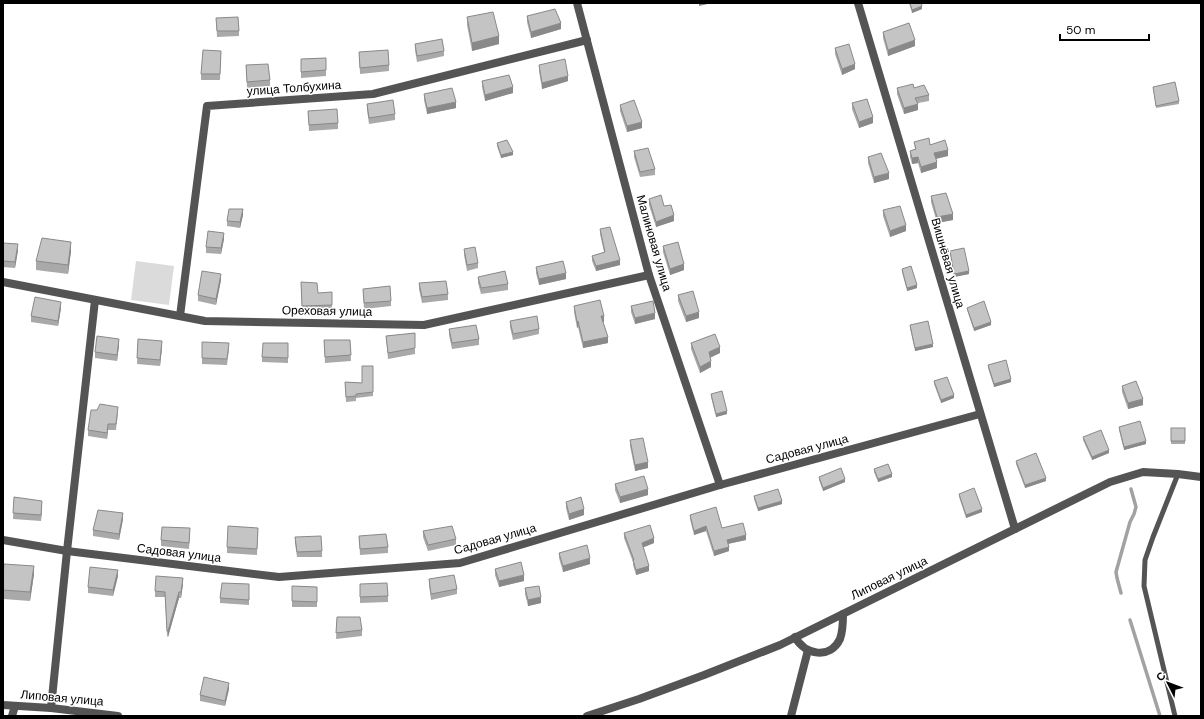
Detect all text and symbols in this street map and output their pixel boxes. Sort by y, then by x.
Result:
scale bar [1060,16,1149,42]
text: 50 m [1066,22,1095,38]
street label: улица Толбухина [246,77,342,99]
street label: Малиновая улица [633,193,675,293]
street label: Вишнёвая улица [927,216,969,310]
street label: Ореховая улица [282,302,373,320]
street label: Садовая улица [764,430,850,468]
street label: Садовая улица [452,520,538,558]
street label: Садовая улица [136,540,222,566]
street label: Липовая улица [848,552,930,603]
north arrow [1148,663,1188,703]
text: С [1153,669,1168,684]
street label: Липовая улица [20,686,105,710]

